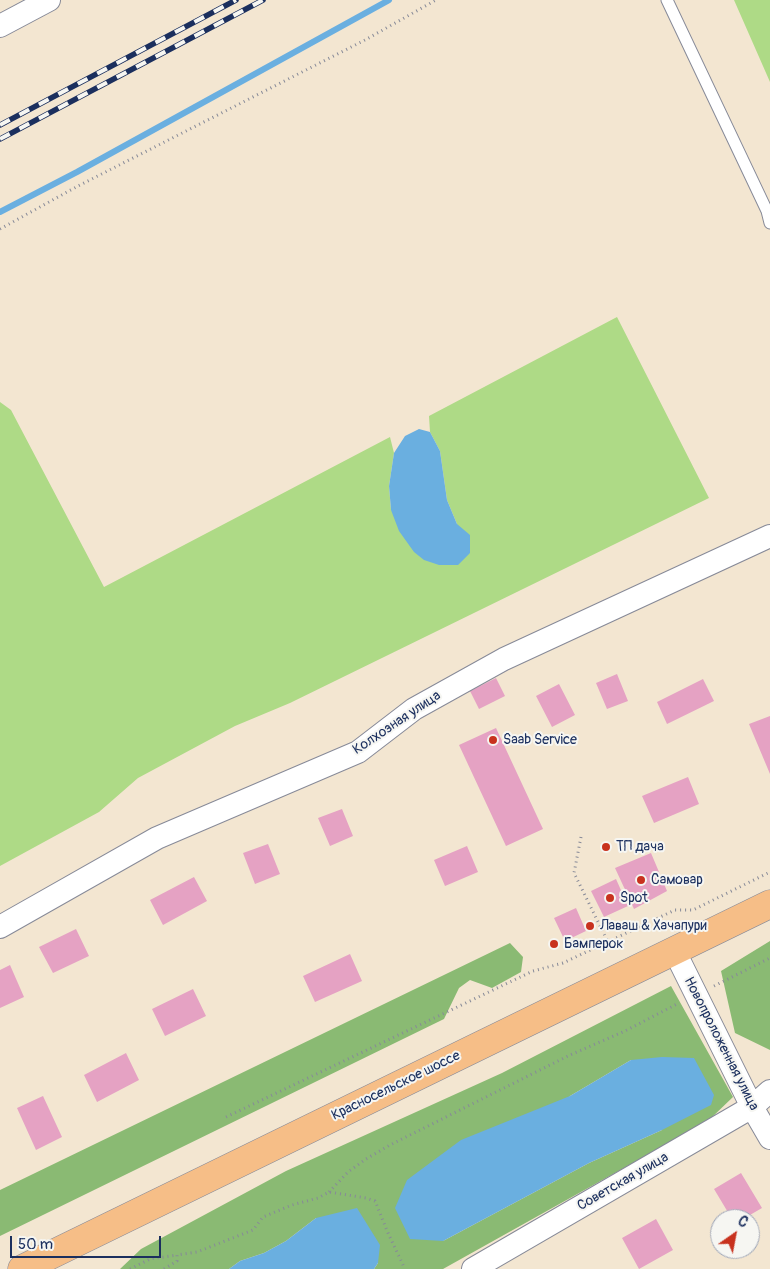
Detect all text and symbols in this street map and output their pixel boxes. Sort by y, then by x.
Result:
street label: Колхозная улица [350,687,444,759]
place label: Saab Service [503,732,577,748]
marker: Saab Service [487,734,499,746]
place label: ТП дача [616,839,664,855]
marker: ТП дача [600,841,612,853]
place label: Самовар [651,872,703,888]
marker: Самовар [635,874,647,886]
place label: Spot [620,890,648,906]
marker: Spot [604,892,616,904]
place label: Лаваш & Хачапури [600,918,707,934]
marker: Лаваш & Хачапури [584,920,596,932]
place label: Бамперок [564,936,624,952]
marker: Бамперок [548,938,560,950]
street label: Новопроложенная улица [680,974,762,1114]
street label: Красносельское шоссе [329,1048,463,1124]
street label: Советская улица [575,1149,671,1215]
north arrow [710,1209,760,1259]
text: С [735,1212,751,1231]
scale bar [12,1226,164,1258]
text: 50 m [18,1235,53,1254]

